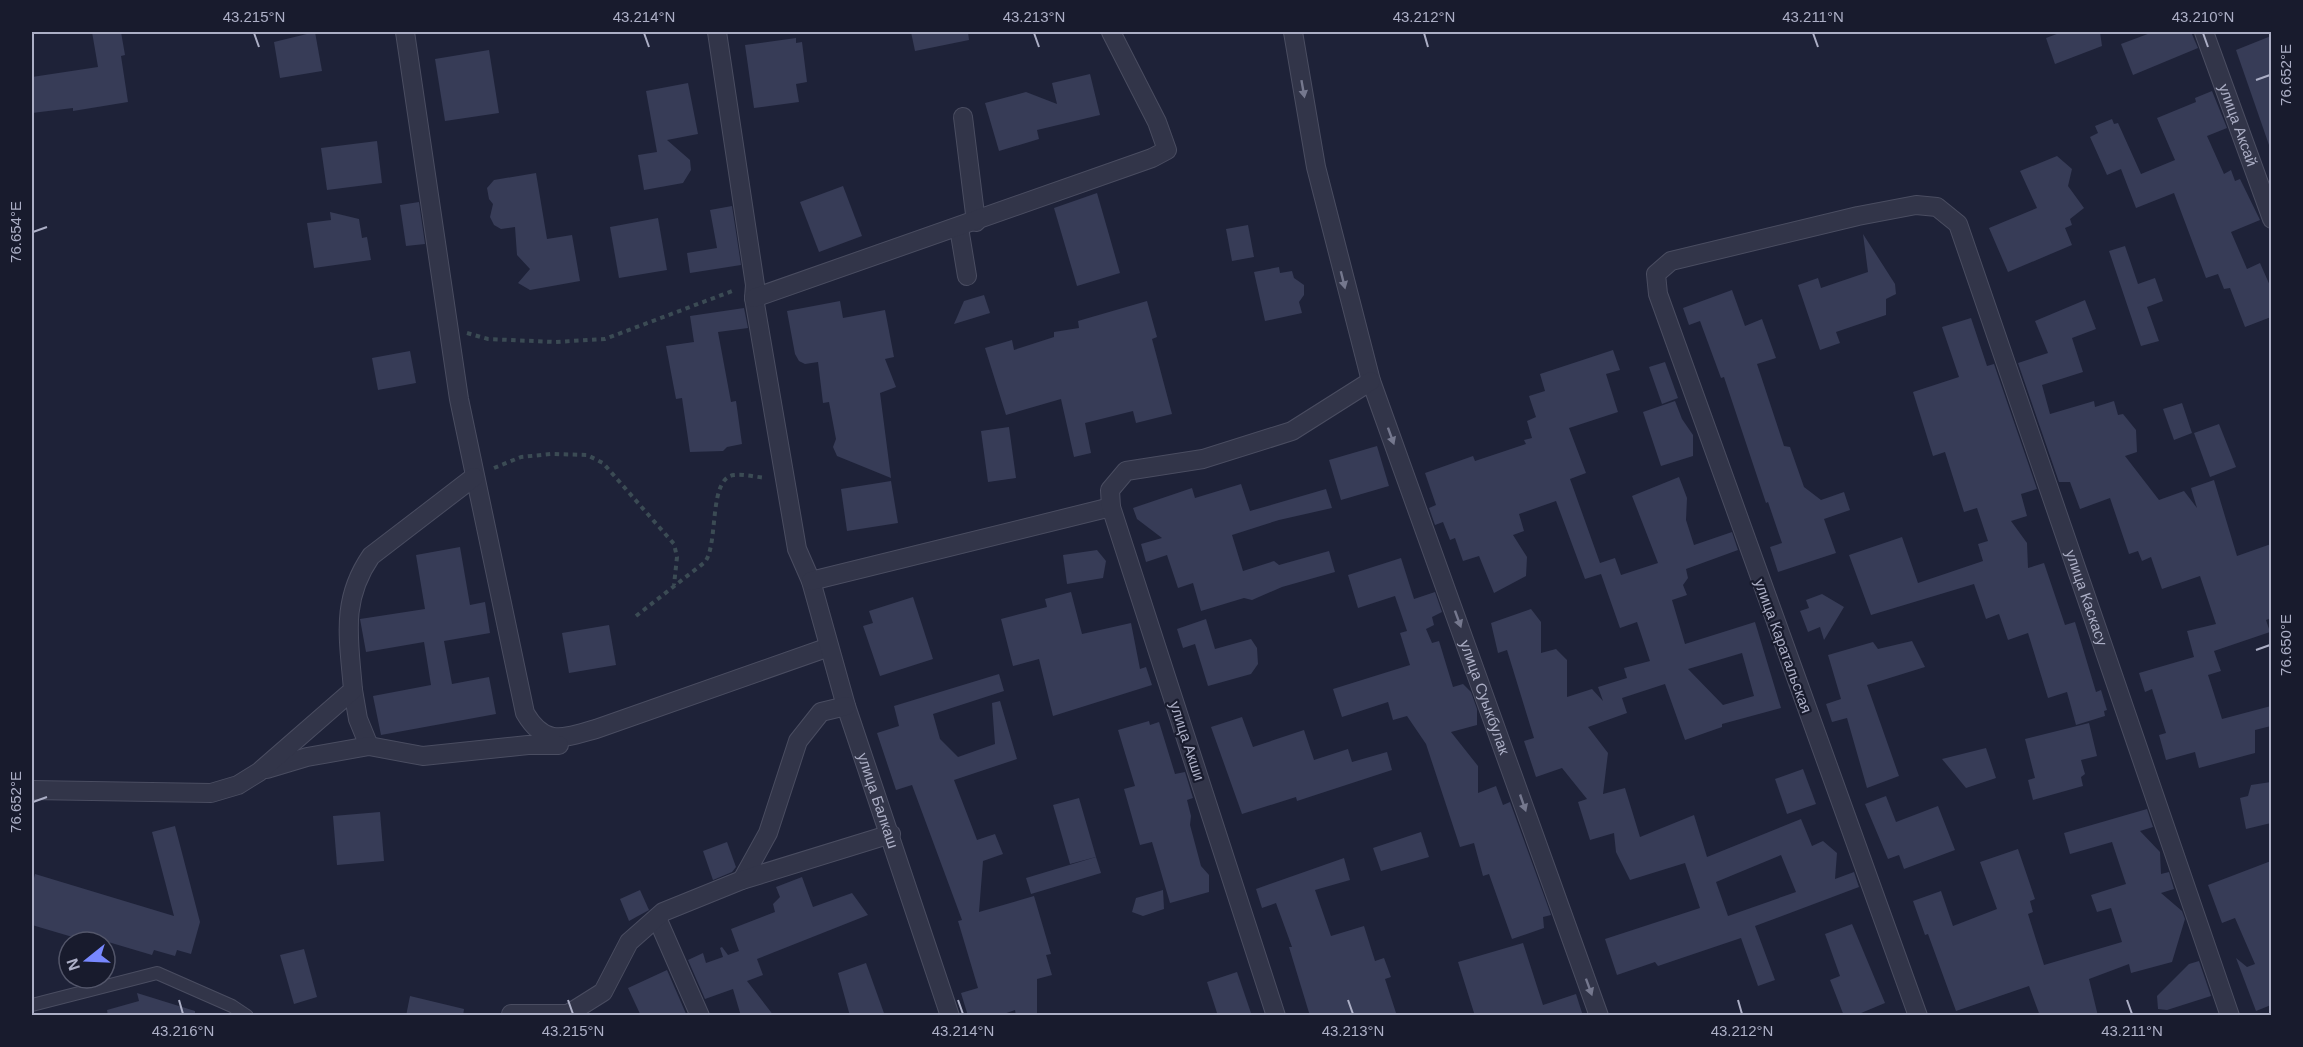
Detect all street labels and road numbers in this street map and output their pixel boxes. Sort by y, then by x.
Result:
street label: улица Аксай [2216,81,2261,168]
street label: улица Каскасу [2063,547,2111,648]
street label: улица Каратальская [1751,577,1816,715]
street label: улица Суыкбулак [1457,638,1514,757]
street label: улица Акши [1167,699,1208,783]
street label: улица Балкаш [854,750,902,850]

